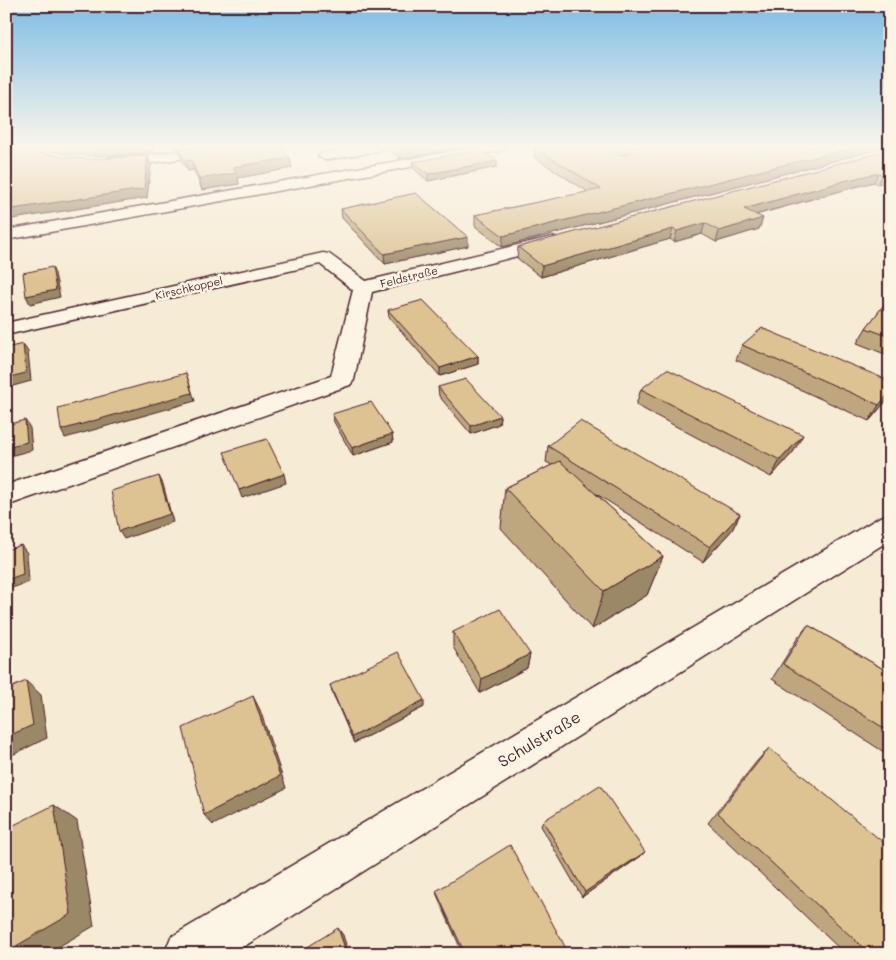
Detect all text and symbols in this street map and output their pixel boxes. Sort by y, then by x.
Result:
street label: Feldstraße [378,262,440,291]
street label: Kirschkoppel [154,272,224,303]
street label: Schulstraße [493,706,584,772]

